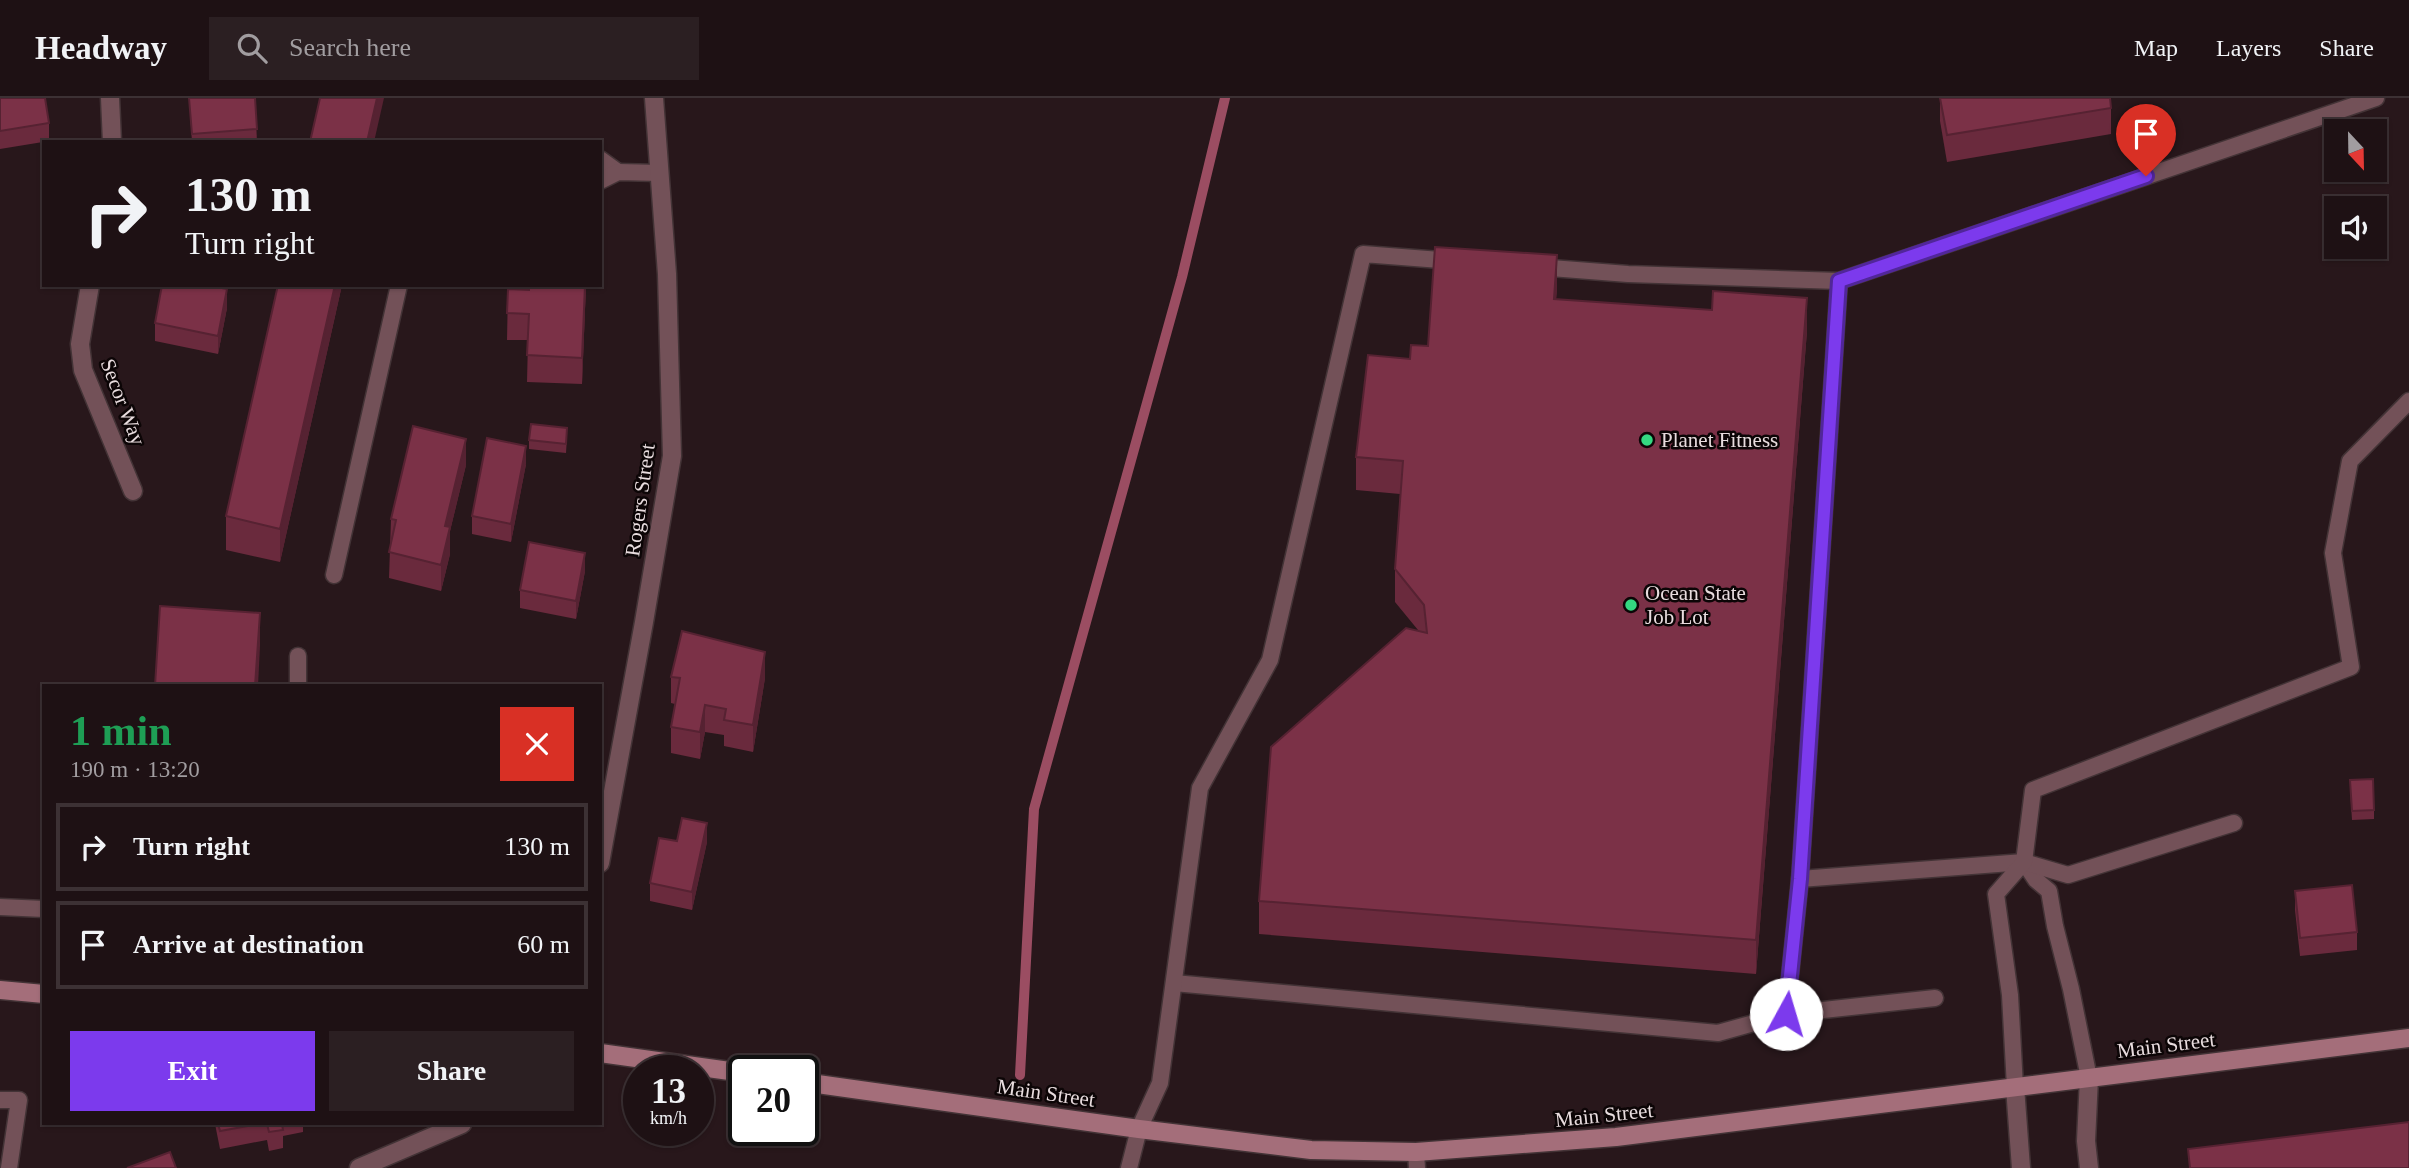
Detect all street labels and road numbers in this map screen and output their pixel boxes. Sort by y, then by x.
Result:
street label: Secor Way [96,355,151,449]
street label: Rogers Street [620,442,660,558]
street label: Main Street [2116,1027,2217,1063]
street label: Main Street [996,1074,1097,1112]
street label: Main Street [1554,1098,1654,1132]

